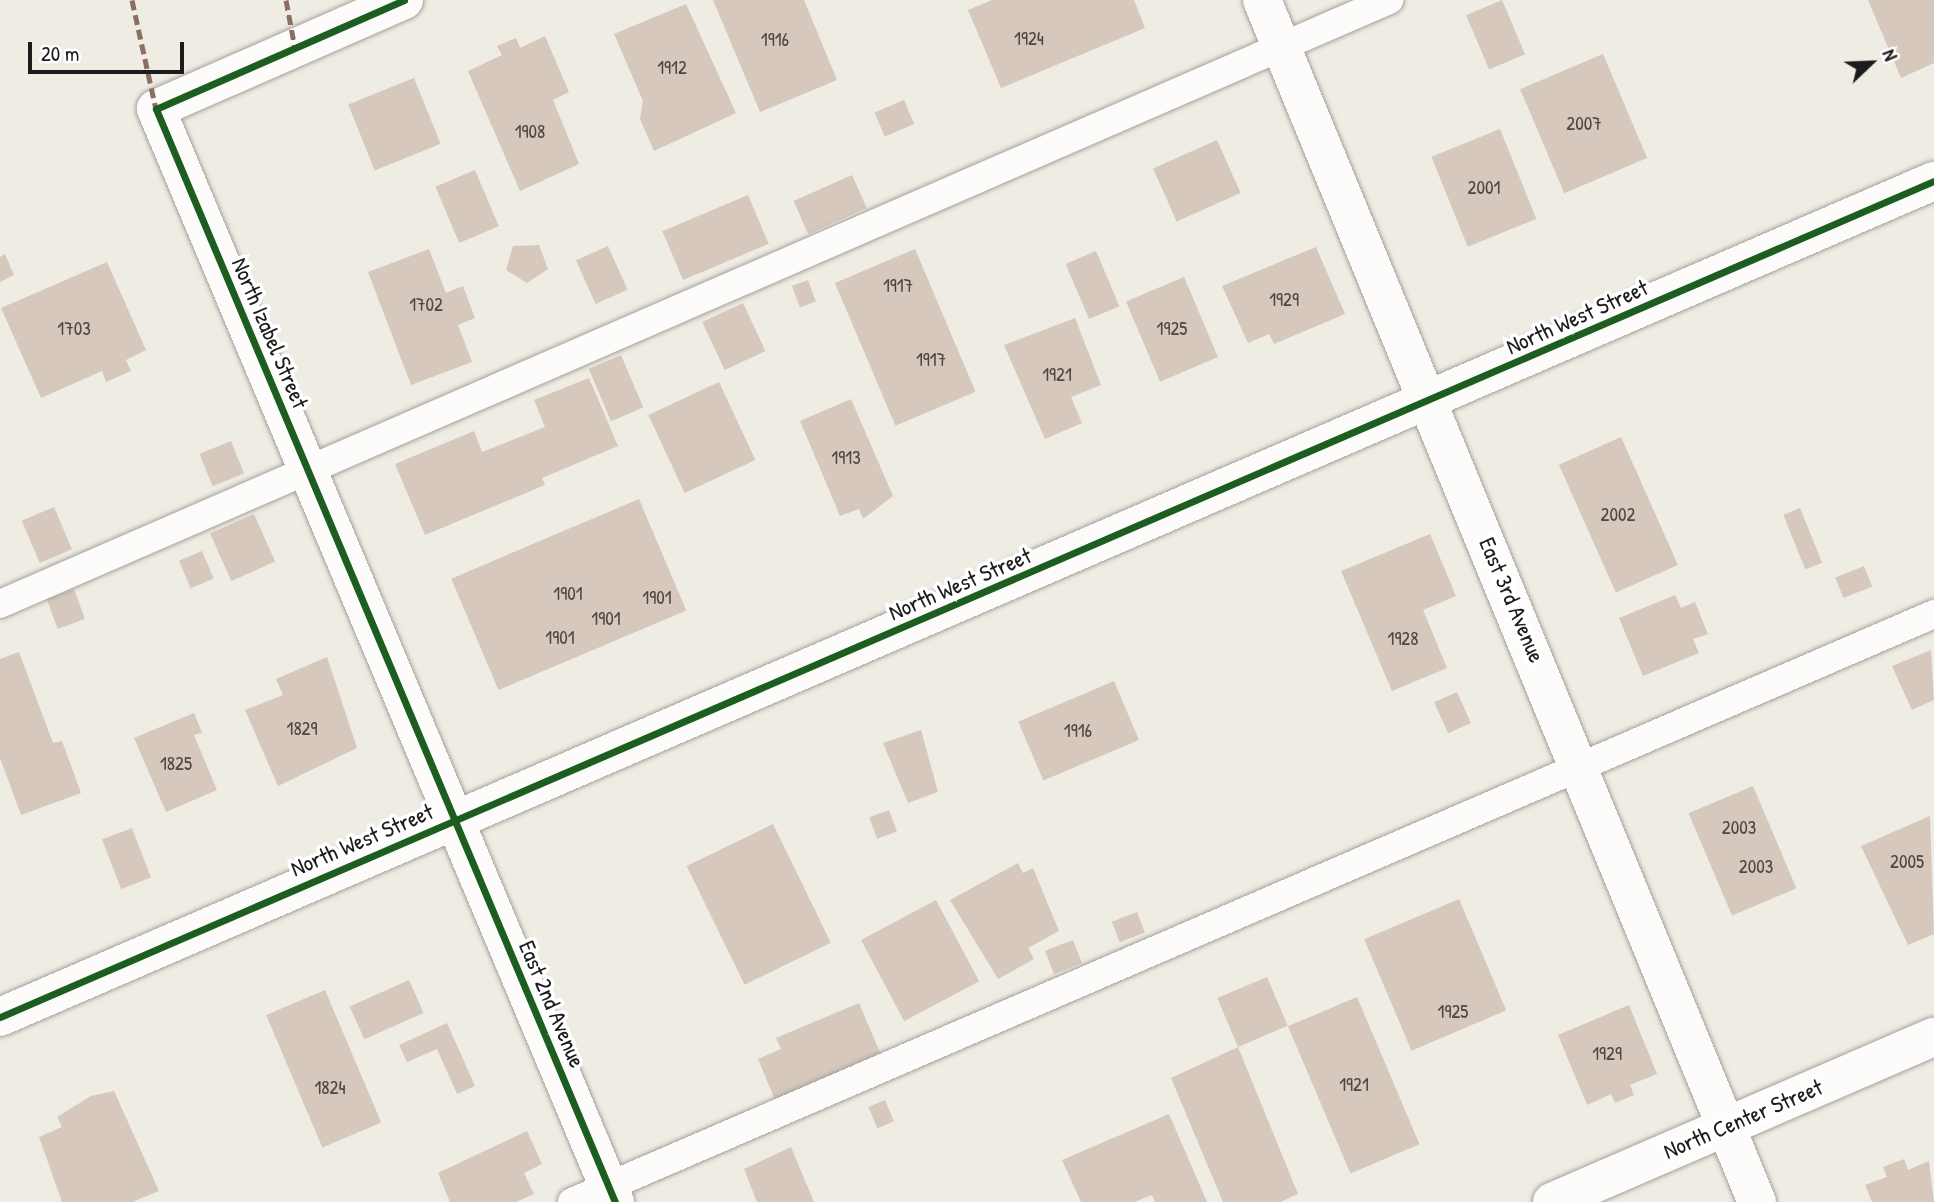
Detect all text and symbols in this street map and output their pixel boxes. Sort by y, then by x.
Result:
scale bar [32,28,187,72]
house number: 1924 [1014,28,1044,50]
north arrow [1836,28,1906,98]
house number: 1916 [761,29,789,51]
text: 20 m [41,39,79,68]
text: N [1876,45,1904,65]
house number: 1912 [657,57,687,79]
house number: 2007 [1566,113,1602,135]
house number: 1908 [515,121,545,143]
house number: 2001 [1468,177,1500,199]
street label: North Izabel Street [226,253,314,413]
street label: North West Street [1502,273,1652,361]
house number: 1917 [883,275,913,297]
house number: 1929 [1269,289,1299,311]
house number: 1702 [409,294,443,316]
house number: 1703 [57,318,91,340]
house number: 1925 [1157,318,1187,340]
house number: 1917 [916,349,946,371]
house number: 1921 [1042,364,1072,386]
house number: 1913 [831,447,861,469]
house number: 2002 [1601,504,1635,526]
street label: East 3rd Avenue [1473,533,1551,667]
street label: North West Street [885,542,1035,626]
house number: 1901 [553,583,583,605]
house number: 1901 [642,587,672,609]
house number: 1901 [591,608,621,630]
house number: 1901 [545,627,575,649]
house number: 1928 [1388,628,1418,650]
house number: 1829 [287,718,317,740]
house number: 1916 [1064,720,1092,742]
house number: 1825 [160,753,192,775]
street label: North West Street [287,798,437,882]
house number: 2003 [1722,817,1756,839]
house number: 2005 [1890,851,1924,873]
house number: 2003 [1739,856,1773,878]
street label: East 2nd Avenue [513,936,591,1072]
house number: 1925 [1438,1001,1468,1023]
house number: 1929 [1592,1043,1622,1065]
street label: North Center Street [1659,1073,1827,1165]
house number: 1921 [1339,1074,1369,1096]
house number: 1824 [314,1077,346,1099]

